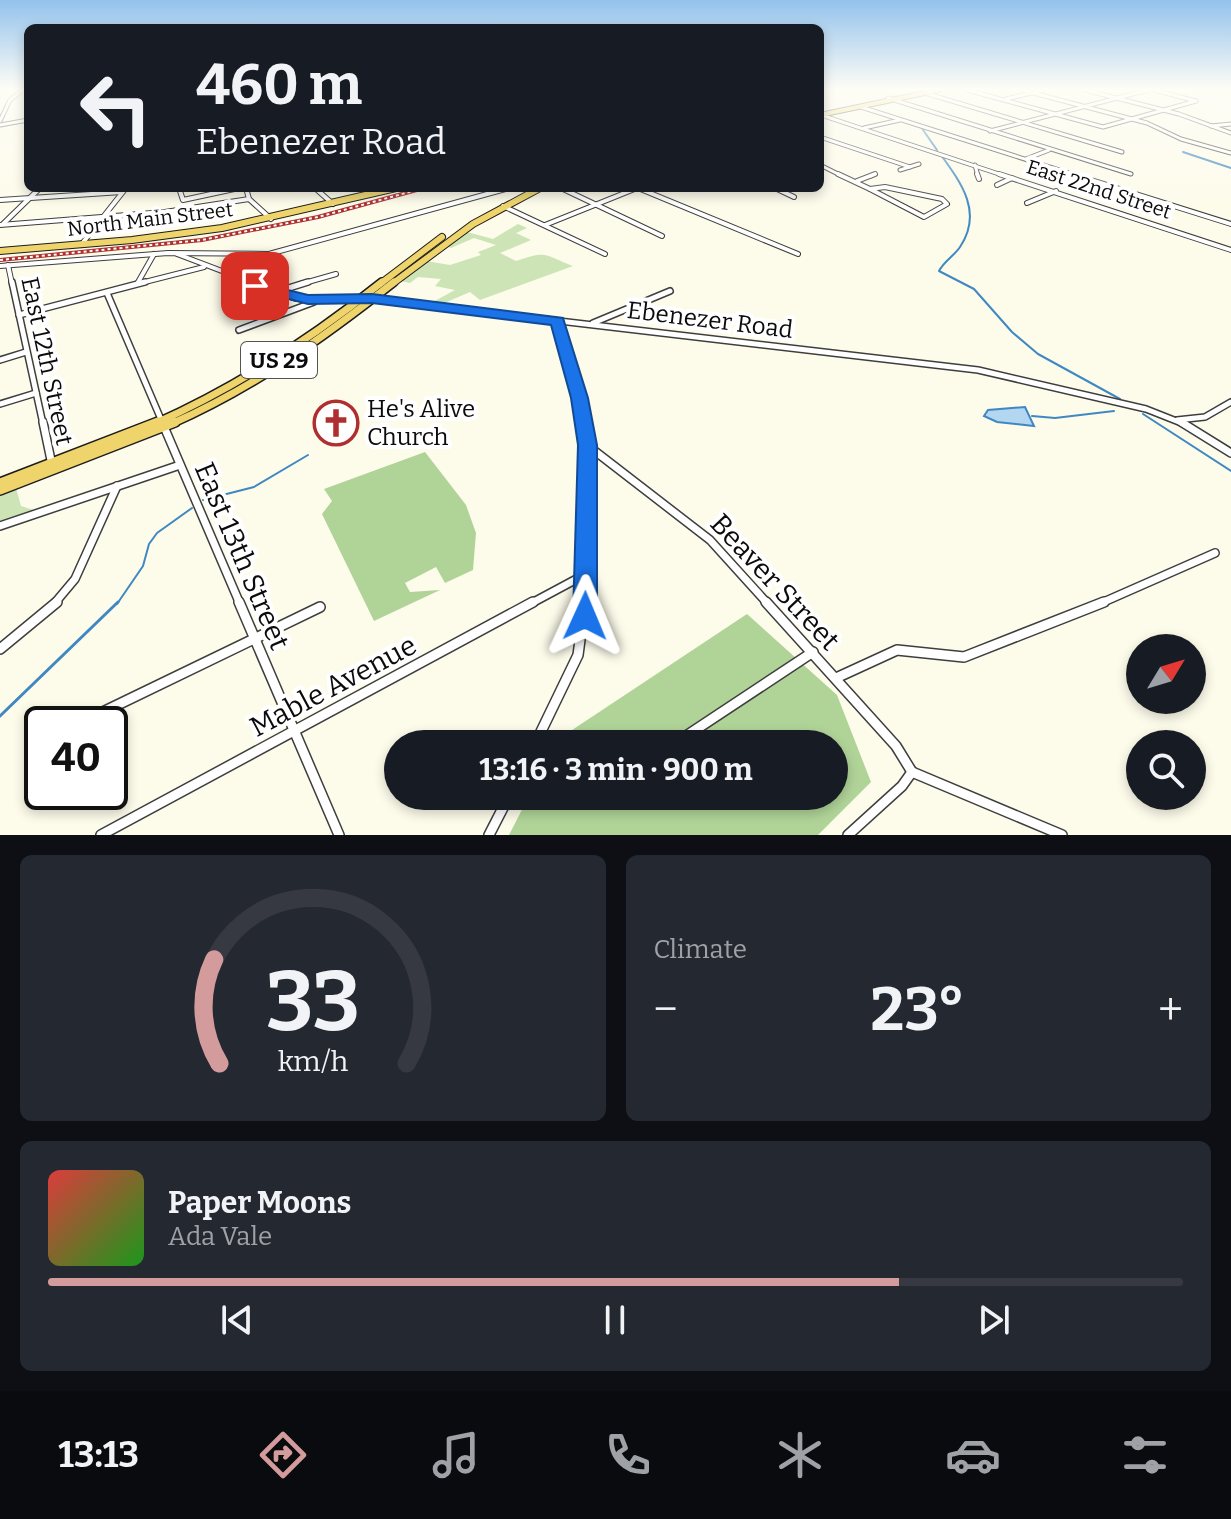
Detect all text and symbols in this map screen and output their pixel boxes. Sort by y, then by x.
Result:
text: 460 m [196,52,362,119]
icon: left [64,56,168,160]
text: Ebenezer Road [196,120,446,164]
street label: East 22nd Street [1024,154,1174,224]
street label: North Main Street [66,197,234,241]
pin [221,252,289,320]
icon: arrive [233,264,277,308]
street label: East 12th Street [15,274,79,448]
street label: Ebenezer Road [626,296,794,344]
road number: US 29 [241,342,317,378]
place label: He's Alive Church [367,395,475,451]
church icon: He's Alive Church [312,399,360,447]
street label: East 13th Street [188,457,296,655]
street label: Beaver Street [704,507,846,657]
position arrow [543,574,627,658]
street label: Mable Avenue [244,628,422,744]
north arrow [1126,634,1206,714]
map controls [1126,634,1206,810]
speed limit sign: 40 [24,706,128,810]
button: search [1126,730,1206,810]
text: 13:16 · 3 min · 900 m [479,752,753,788]
text: Climate [654,934,747,965]
text: 33 [266,952,360,1052]
text: 23° [870,974,965,1046]
text: − [654,983,678,1036]
text: + [1158,983,1183,1036]
text: km/h [277,1044,348,1079]
text: Paper Moons [168,1185,351,1221]
text: Ada Vale [168,1221,272,1252]
icon: previous [215,1298,259,1342]
icon: pause [593,1298,637,1342]
icon: next [972,1298,1016,1342]
icon: directions [255,1427,311,1483]
icon: music [428,1427,484,1483]
icon: phone [600,1427,656,1483]
icon: climate [772,1427,828,1483]
icon: car [945,1427,1001,1483]
icon: filters [1117,1427,1173,1483]
text: 13:13 [58,1433,139,1477]

